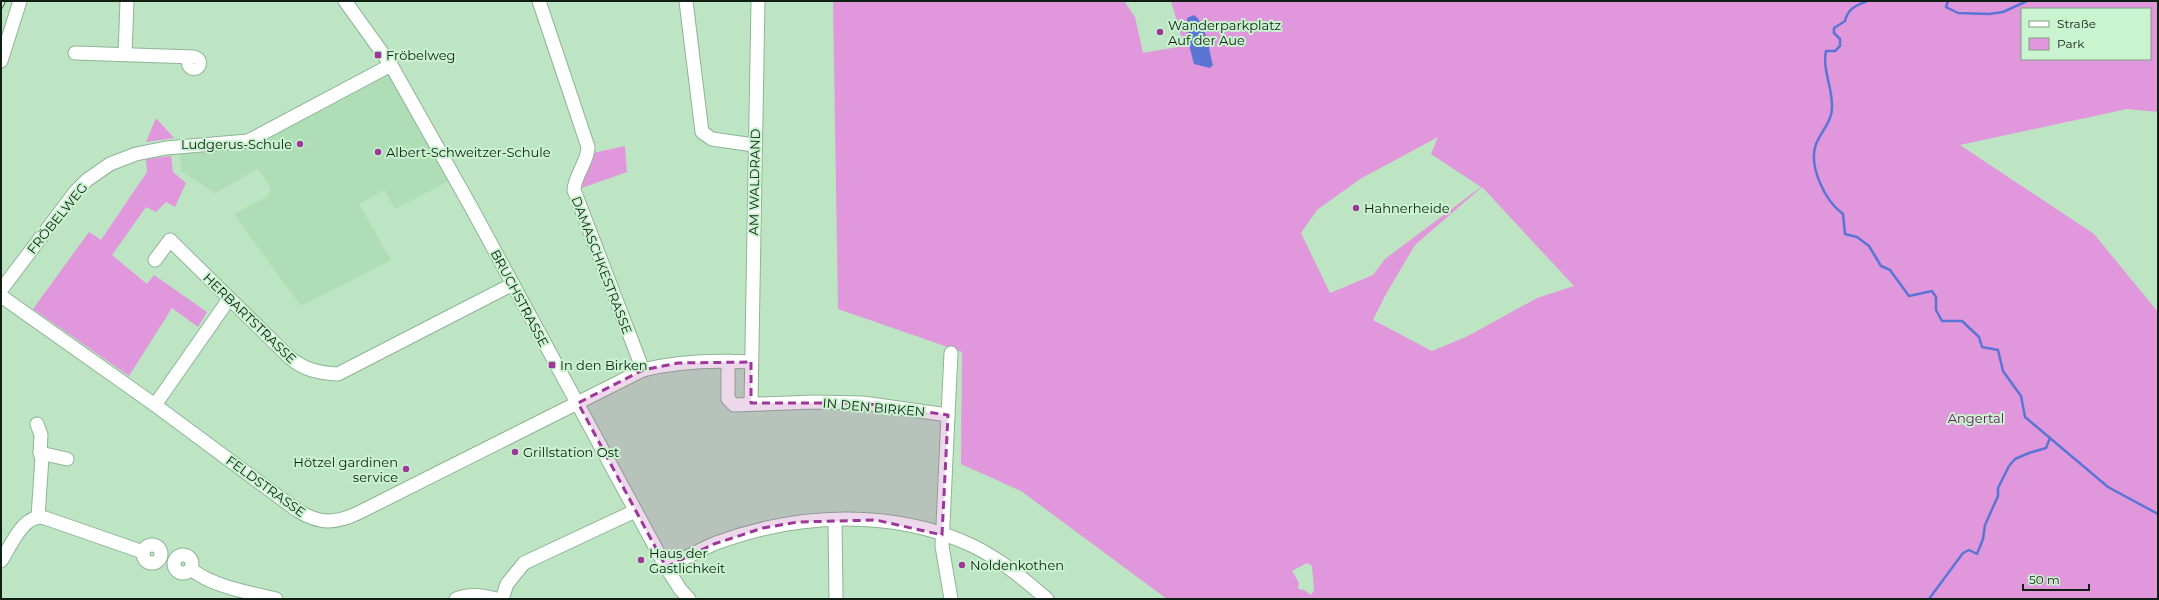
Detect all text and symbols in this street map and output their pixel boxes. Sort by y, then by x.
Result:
legend [2021,8,2151,60]
text: Straße [2057,16,2096,31]
place label: Wanderparkplatz Auf der Aue [1168,17,1281,48]
marker: Wanderparkplatz Auf der Aue [1155,27,1165,37]
text: Park [2057,36,2085,51]
place label: Fröbelweg [386,47,455,63]
marker: Fröbelweg [373,50,383,60]
street label: AM WALDRAND [745,128,763,236]
place label: Ludgerus-Schule [181,136,292,152]
marker: Ludgerus-Schule [295,139,305,149]
place label: Albert-Schweitzer-Schule [386,144,551,160]
marker: Albert-Schweitzer-Schule [373,147,383,157]
street label: FRÖBELWEG [23,179,91,257]
street label: DAMASCHKESTRASSE [568,194,636,336]
place label: Hahnerheide [1364,200,1450,216]
marker: Hahnerheide [1351,203,1361,213]
street label: BRUCHSTRASSE [488,247,552,349]
street label: HERBARTSTRASSE [200,270,300,366]
place label: In den Birken [560,357,648,373]
marker: In den Birken [547,360,557,370]
street label: IN DEN BIRKEN [822,395,926,419]
park label: Angertal [1948,410,2004,426]
place label: Grillstation Ost [523,444,619,460]
marker: Grillstation Ost [510,447,520,457]
street label: FELDSTRASSE [223,452,309,520]
place label: Hötzel gardinen service [293,454,398,485]
marker: Hötzel gardinen service [401,464,411,474]
place label: Haus der Gastlichkeit [649,545,725,576]
marker: Haus der Gastlichkeit [636,555,646,565]
place label: Noldenkothen [970,557,1064,573]
marker: Noldenkothen [957,560,967,570]
scale bar [2023,566,2089,592]
text: 50 m [2029,572,2060,587]

